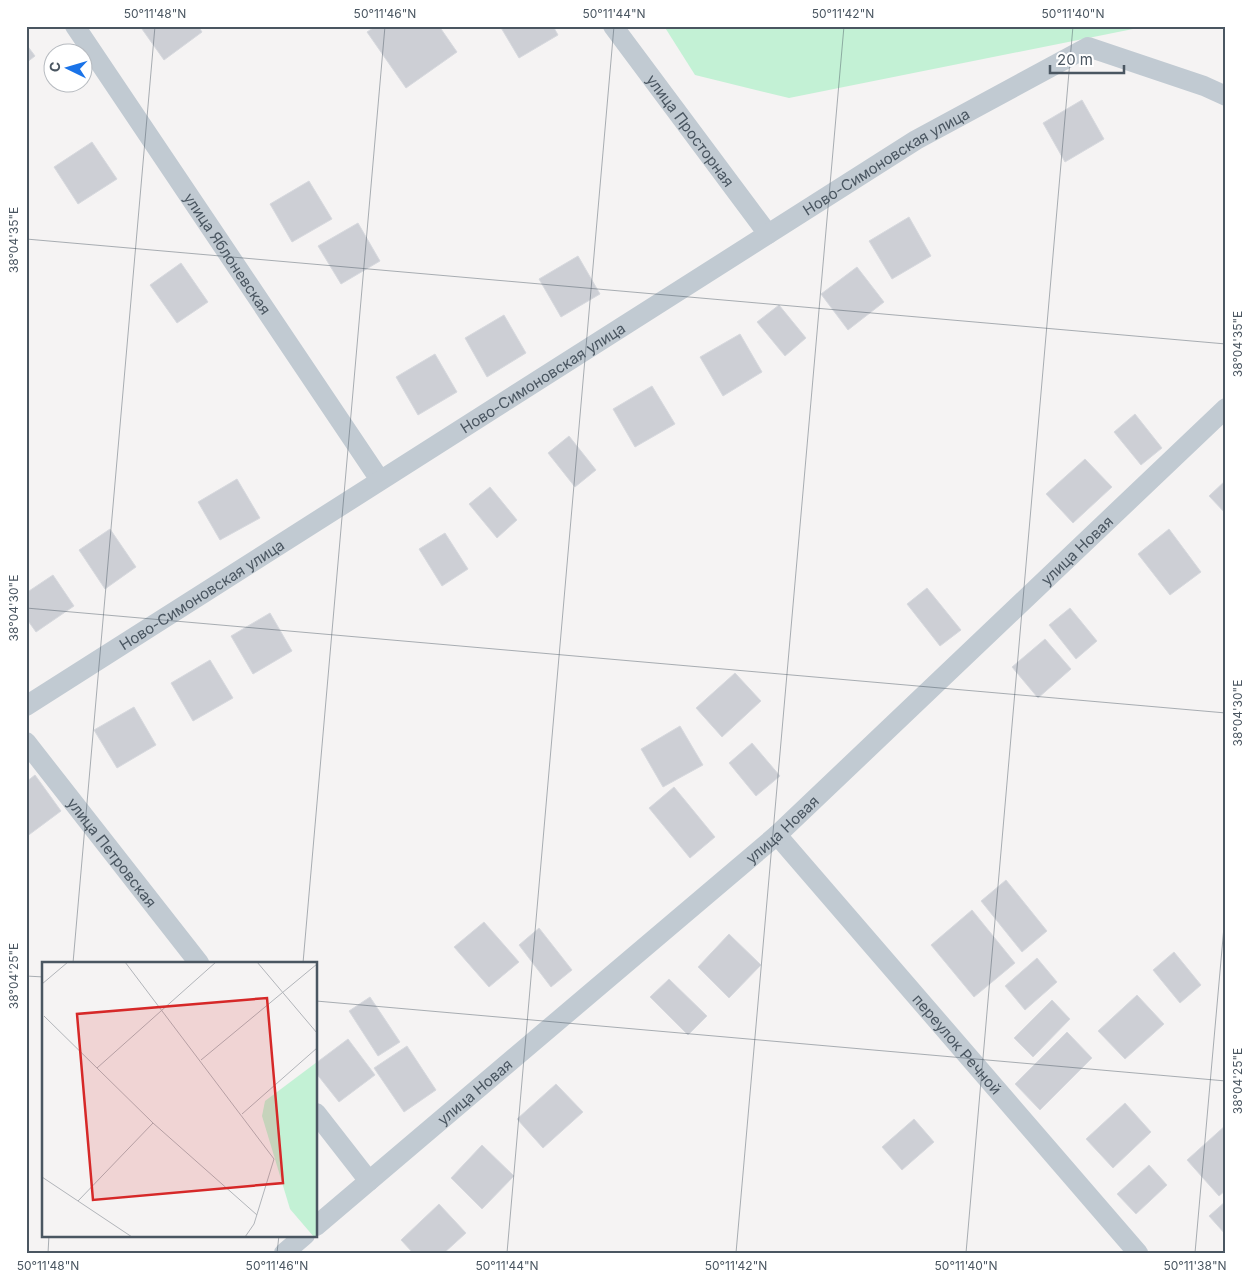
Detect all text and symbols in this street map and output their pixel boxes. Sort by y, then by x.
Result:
text: 50°11'48"N [124,6,186,21]
text: 50°11'46"N [354,6,416,21]
text: 50°11'44"N [582,6,646,21]
text: 50°11'42"N [812,6,874,21]
text: 50°11'40"N [1042,6,1104,21]
north arrow [42,42,92,92]
scale bar [1050,42,1123,74]
text: 20 m [1057,50,1093,69]
text: С [46,61,63,73]
street label: улица Просторная [643,70,739,190]
street label: Ново-Симоновская улица [799,104,973,219]
street label: улица Яблоневская [180,189,275,318]
text: 38°04'35"E [6,207,21,273]
text: 38°04'35"E [1230,311,1245,377]
street label: Ново-Симоновская улица [456,318,628,437]
street label: улица Новая [1037,511,1117,589]
street label: Ново-Симоновская улица [116,535,287,654]
text: 38°04'30"E [6,575,21,641]
text: 38°04'30"E [1230,680,1245,746]
street label: улица Новая [741,791,822,867]
street label: улица Петровская [63,794,161,911]
text: 38°04'25"E [6,943,21,1009]
inset map [42,962,318,1236]
street label: переулок Речной [909,990,1006,1098]
text: 38°04'25"E [1230,1048,1245,1114]
street label: улица Новая [433,1054,516,1129]
text: 50°11'48"N [17,1258,79,1273]
text: 50°11'46"N [246,1258,308,1273]
text: 50°11'44"N [475,1258,539,1273]
text: 50°11'42"N [705,1258,767,1273]
text: 50°11'40"N [935,1258,997,1273]
text: 50°11'38"N [1163,1258,1227,1273]

